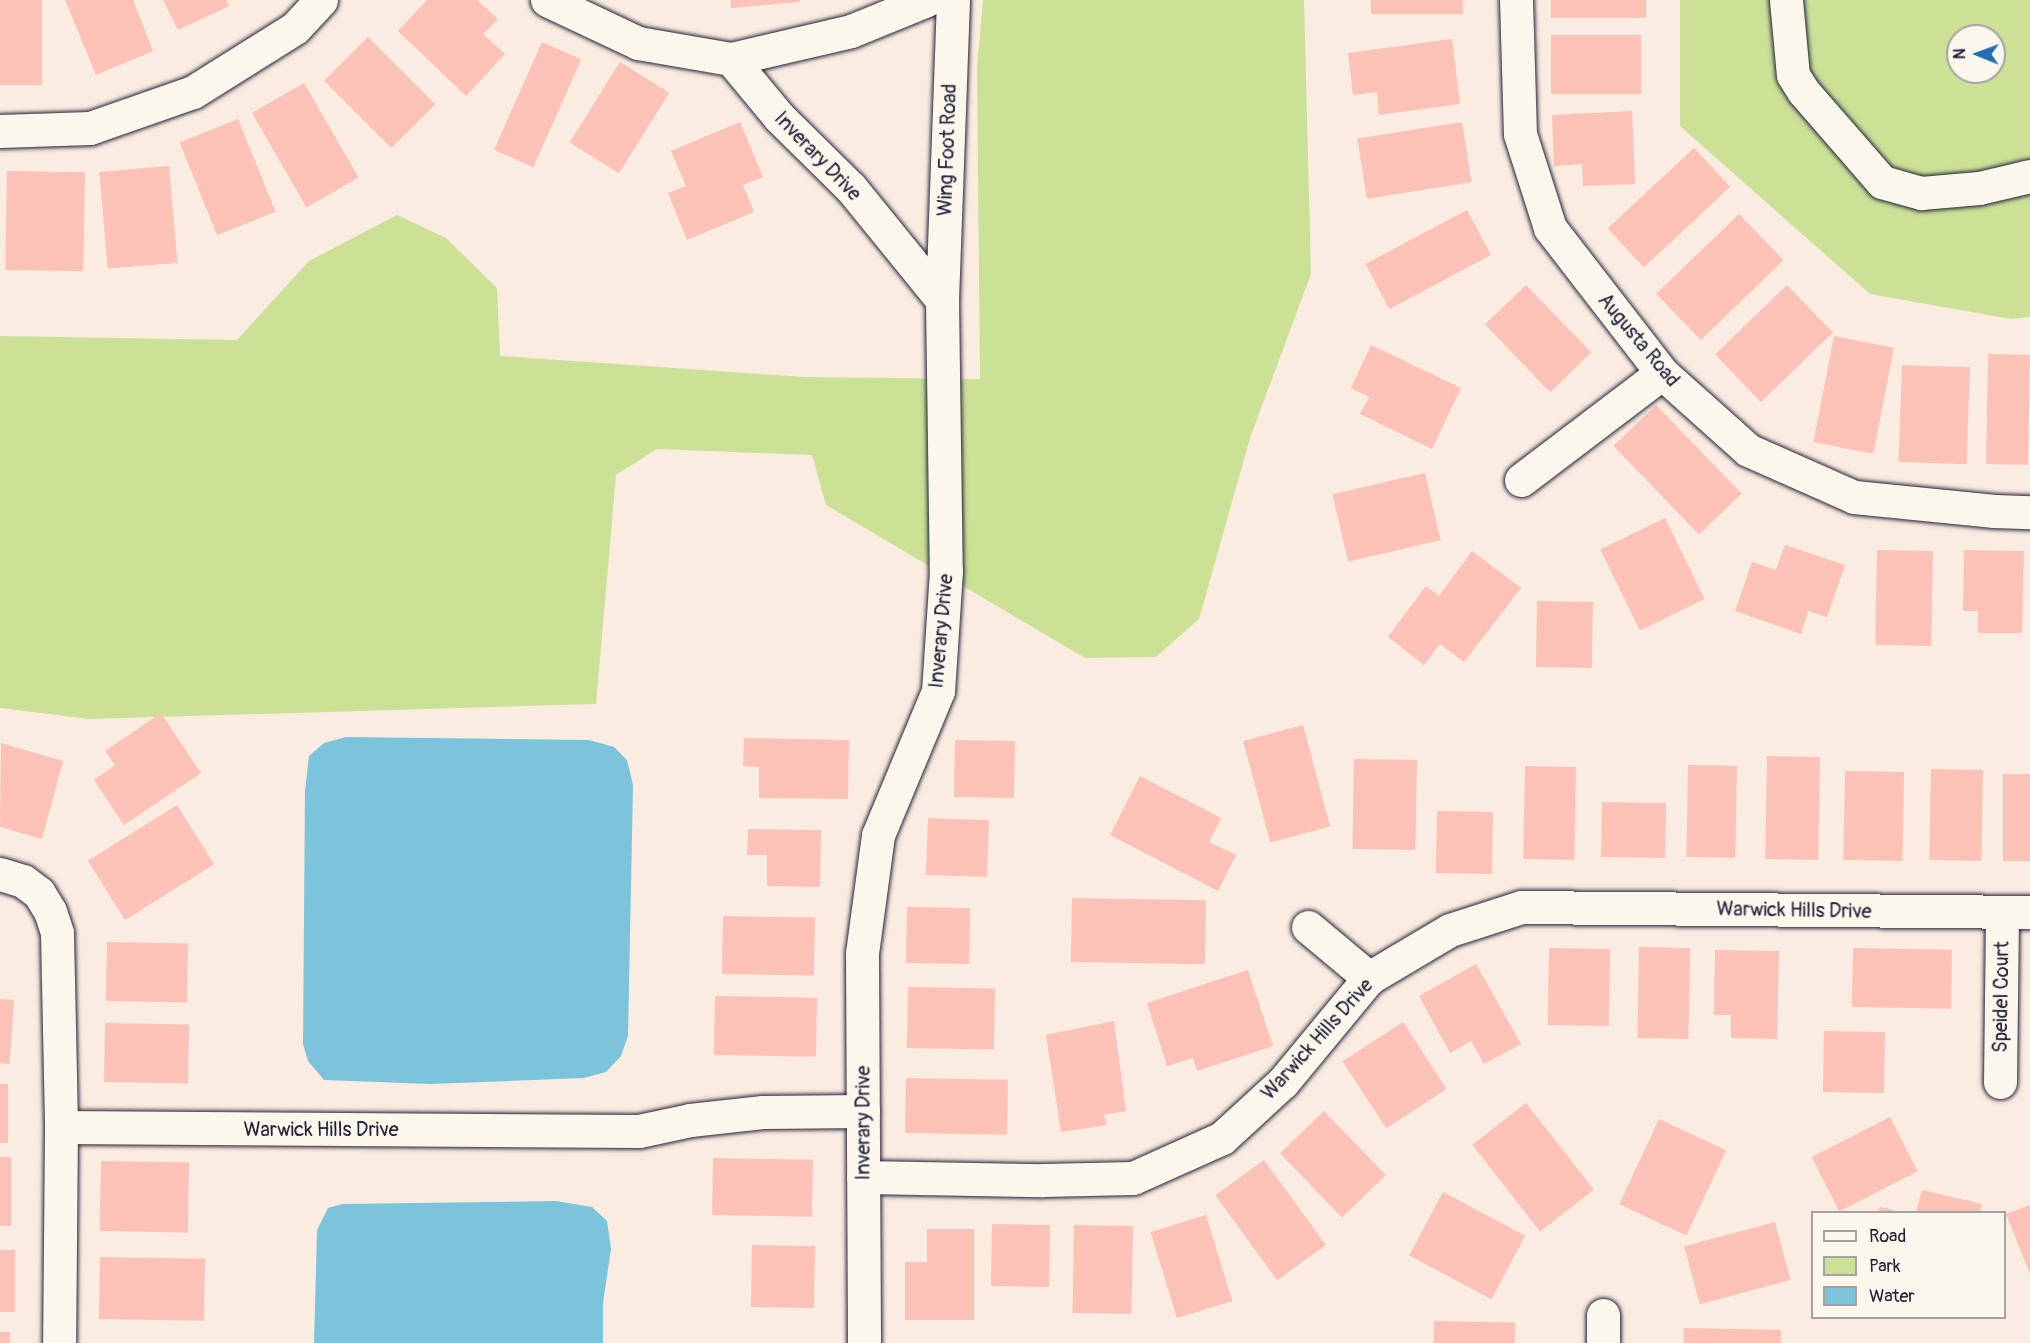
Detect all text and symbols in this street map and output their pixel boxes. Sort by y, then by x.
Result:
north arrow [1946,24,2006,84]
text: N [1950,48,1970,59]
street label: Wing Foot Road [933,83,961,217]
street label: Inverary Drive [769,106,867,206]
street label: Augusta Road [1593,288,1685,392]
street label: Inverary Drive [924,573,958,689]
street label: Warwick Hills Drive [1716,897,1872,923]
street label: Speidel Court [1988,941,2014,1053]
street label: Warwick Hills Drive [1256,973,1378,1105]
street label: Inverary Drive [851,1066,875,1180]
street label: Warwick Hills Drive [243,1117,399,1141]
legend [1811,1211,2006,1319]
text: Road [1869,1225,1906,1248]
text: Park [1869,1255,1901,1278]
text: Water [1869,1285,1915,1308]

